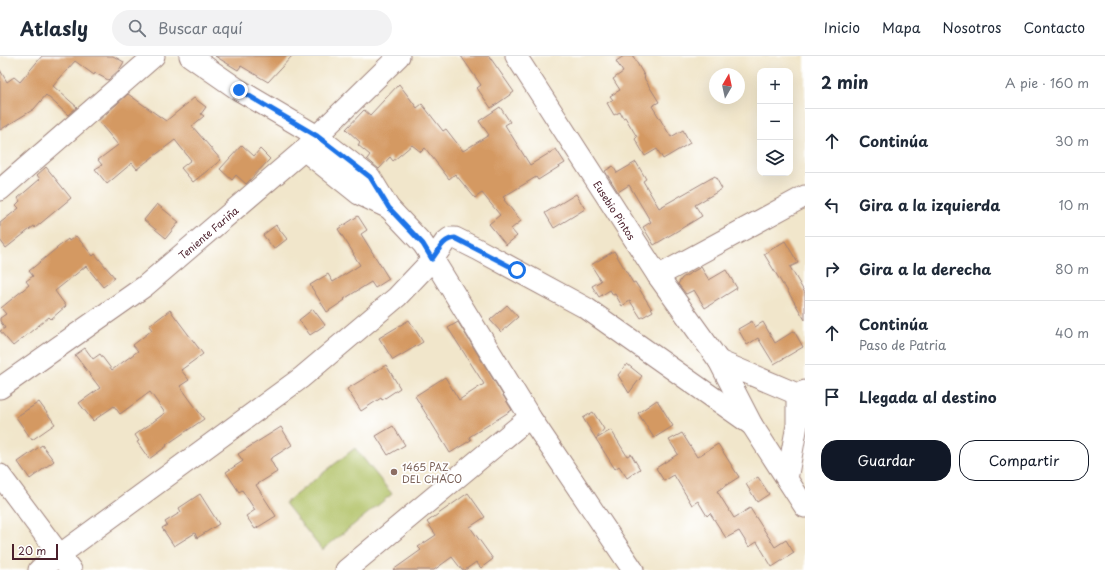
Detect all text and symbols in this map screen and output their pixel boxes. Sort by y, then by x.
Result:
search box [112,10,392,46]
text: Atlasly [20,14,88,42]
text: Buscar aquí [158,16,242,39]
icon: search [126,17,148,39]
text: Inicio [824,17,860,38]
text: Mapa [882,17,920,38]
text: Nosotros [942,17,1002,38]
text: Contacto [1024,17,1085,38]
north arrow [709,68,745,104]
map controls [757,68,793,176]
button: + [757,68,793,104]
text: 2 min [821,69,868,95]
text: A pie · 160 m [1005,73,1089,92]
route end [230,81,248,99]
button: − [757,104,793,140]
text: Continúa [859,129,928,152]
icon: ahead [821,130,843,152]
text: 30 m [1055,131,1089,150]
button: layers [757,140,793,176]
street label: Eusebio Pintos [591,177,640,243]
text: Gira a la izquierda [859,193,1000,216]
icon: left [821,194,843,216]
text: 10 m [1059,195,1089,214]
street label: Teniente Fariña [175,202,242,262]
text: Gira a la derecha [859,257,991,280]
icon: right [821,258,843,280]
text: 80 m [1055,259,1089,278]
route start [508,261,526,279]
text: Continúa [859,312,928,335]
icon: ahead [821,322,843,344]
text: 40 m [1055,323,1089,342]
text: Paso de Patria [859,335,946,354]
text: Llegada al destino [859,385,997,408]
icon: arrive [821,386,843,408]
button: Guardar [821,440,951,481]
button: Compartir [959,440,1089,481]
place label: 1465 PAZ DEL CHACO [402,459,462,486]
marker: 1465 PAZ DEL CHACO [389,467,399,477]
scale bar [12,542,58,561]
text: 20 m [18,542,46,559]

